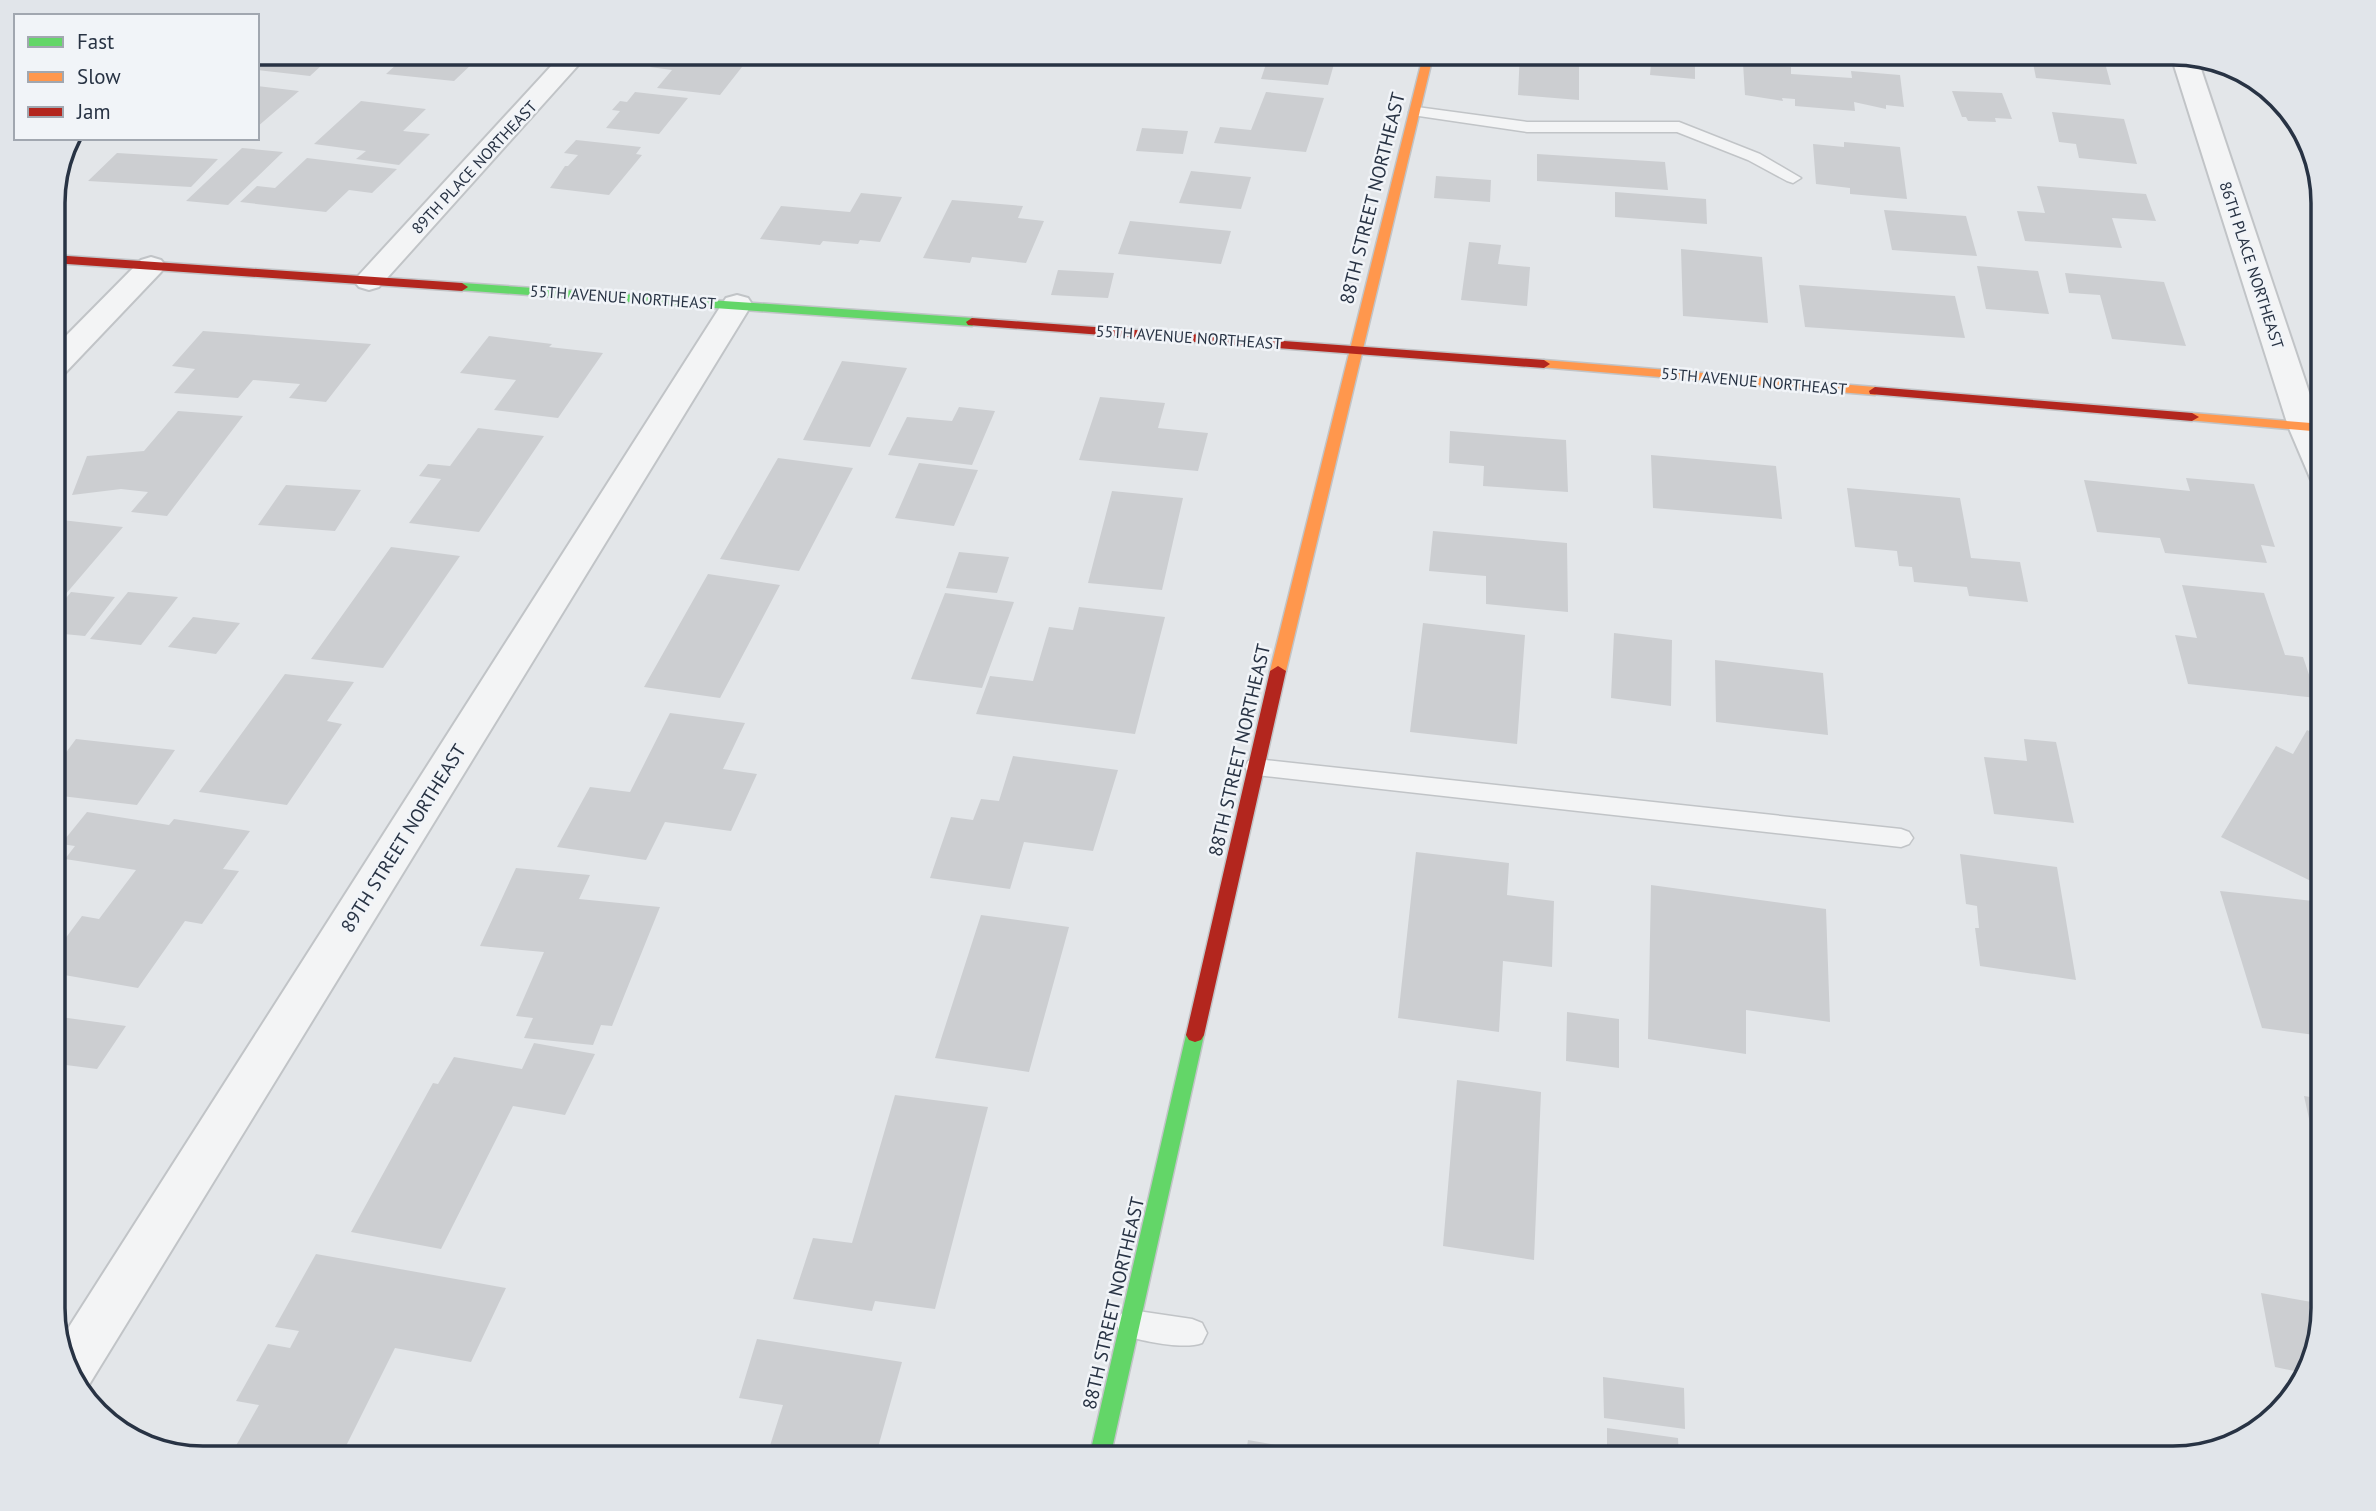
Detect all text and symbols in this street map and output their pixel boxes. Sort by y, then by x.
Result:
legend [14,14,259,140]
text: Fast [77,28,114,55]
text: Slow [77,63,121,90]
street label: 88TH STREET NORTHEAST [1334,89,1410,306]
street label: 89TH PLACE NORTHEAST [407,96,541,238]
text: Jam [76,98,111,125]
street label: 86TH PLACE NORTHEAST [2215,179,2289,351]
street label: 55TH AVENUE NORTHEAST [529,281,717,313]
street label: 55TH AVENUE NORTHEAST [1095,321,1283,353]
street label: 55TH AVENUE NORTHEAST [1660,363,1848,399]
street label: 88TH STREET NORTHEAST [1203,641,1275,859]
street label: 89TH STREET NORTHEAST [335,739,471,937]
street label: 88TH STREET NORTHEAST [1077,1194,1149,1412]

